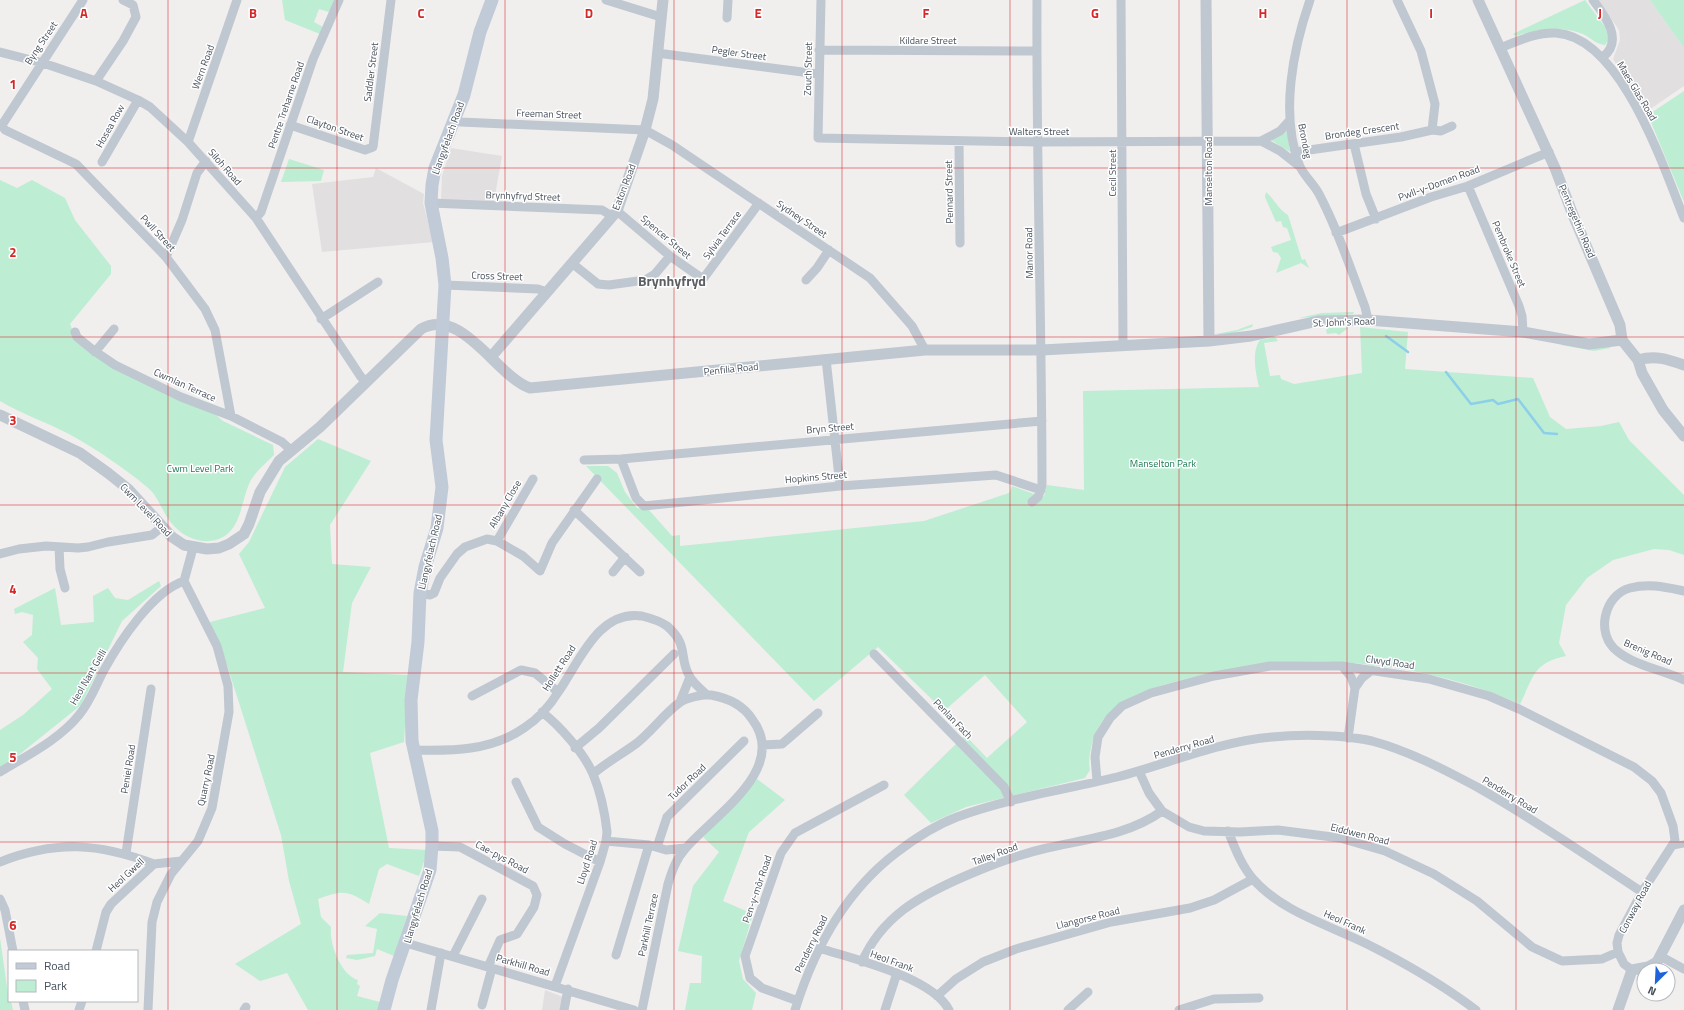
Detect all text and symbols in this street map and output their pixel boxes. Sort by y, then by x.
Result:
text: A [80,3,88,23]
text: B [249,3,257,23]
text: C [417,3,425,23]
text: D [585,3,593,23]
text: E [754,3,762,23]
text: F [923,3,930,23]
text: G [1091,3,1099,23]
text: H [1259,3,1267,23]
text: I [1429,3,1433,23]
text: J [1598,3,1602,23]
street label: Byng Street [21,18,61,68]
street label: Kildare Street [900,33,957,48]
street label: Saddler Street [360,41,382,103]
street label: Pegler Street [711,42,768,64]
street label: Zouch Street [800,42,816,96]
street label: Wern Road [188,43,218,91]
street label: Maes Glas Road [1613,58,1661,124]
street label: Pentre Treharne Road [264,59,308,151]
text: 1 [9,74,17,94]
street label: Llangyfelach Road [428,99,468,177]
street label: Hosea Row [92,101,128,151]
street label: Freeman Street [516,105,582,123]
street label: Clayton Street [304,111,366,145]
street label: Brondeg Crescent [1324,118,1400,144]
street label: Brondeg [1294,122,1316,160]
street label: Walters Street [1009,124,1070,139]
street label: Manselton Road [1201,137,1216,205]
street label: Siloh Road [205,145,245,189]
street label: Cecil Street [1105,149,1120,197]
street label: Pennard Street [941,160,957,224]
street label: Pwll-y-Domen Road [1396,161,1482,205]
street label: Eaton Road [608,162,640,212]
street label: Pentregethin Road [1555,182,1599,260]
street label: Brynhyfryd Street [485,187,561,205]
street label: Sydney Street [774,196,831,242]
street label: Sylvia Terrace [699,207,745,263]
street label: Pwll Street [137,211,180,255]
street label: Spencer Street [637,211,695,263]
street label: Pembroke Street [1488,218,1530,290]
street label: Manor Road [1021,227,1037,279]
text: 2 [9,242,17,262]
street label: Cross Street [471,268,523,284]
district label: Brynhyfryd [638,270,706,291]
street label: St. John's Road [1313,313,1375,331]
street label: Penfilia Road [703,359,759,379]
street label: Cwmlan Terrace [151,365,219,405]
text: 3 [9,410,17,430]
street label: Bryn Street [806,418,855,438]
park label: Manselton Park [1130,456,1196,471]
park label: Cwm Level Park [167,461,234,476]
street label: Hopkins Street [784,467,848,487]
street label: Albany Close [485,477,525,531]
street label: Cwm Level Road [117,480,175,540]
street label: Llangyfelach Road [414,513,446,591]
text: 4 [9,579,17,599]
street label: Brenig Road [1622,635,1674,669]
street label: Hollett Road [538,642,580,694]
street label: Heol Nant Gelli [66,646,110,708]
street label: Clwyd Road [1365,651,1415,673]
street label: Penlan Fach [930,695,976,743]
street label: Penderry Road [1152,731,1216,763]
street label: Peniel Road [117,743,139,795]
text: 5 [9,747,17,767]
street label: Quarry Road [193,753,219,807]
street label: Tudor Road [665,760,709,804]
street label: Penderry Road [1479,773,1541,817]
street label: Eiddwen Road [1329,819,1391,849]
street label: Cae-pys Road [473,837,531,877]
street label: Lloyd Road [573,838,601,886]
street label: Talley Road [970,839,1020,869]
street label: Pen-y-môr Road [738,853,776,925]
street label: Heol Gwell [104,854,148,896]
street label: Llangyfelach Road [400,867,436,945]
street label: Conway Road [1615,878,1655,936]
street label: Parkhill Terrace [634,892,662,958]
street label: Llangorse Road [1055,903,1121,933]
street label: Heol Frank [1321,906,1369,938]
street label: Penderry Road [791,913,831,975]
text: 6 [9,915,17,935]
street label: Heol Frank [868,946,916,976]
legend [8,950,138,1002]
street label: Parkhill Road [494,950,552,980]
text: Road [44,956,70,975]
north arrow [1636,962,1676,1002]
text: Park [44,976,67,995]
text: N [1645,982,1659,1000]

